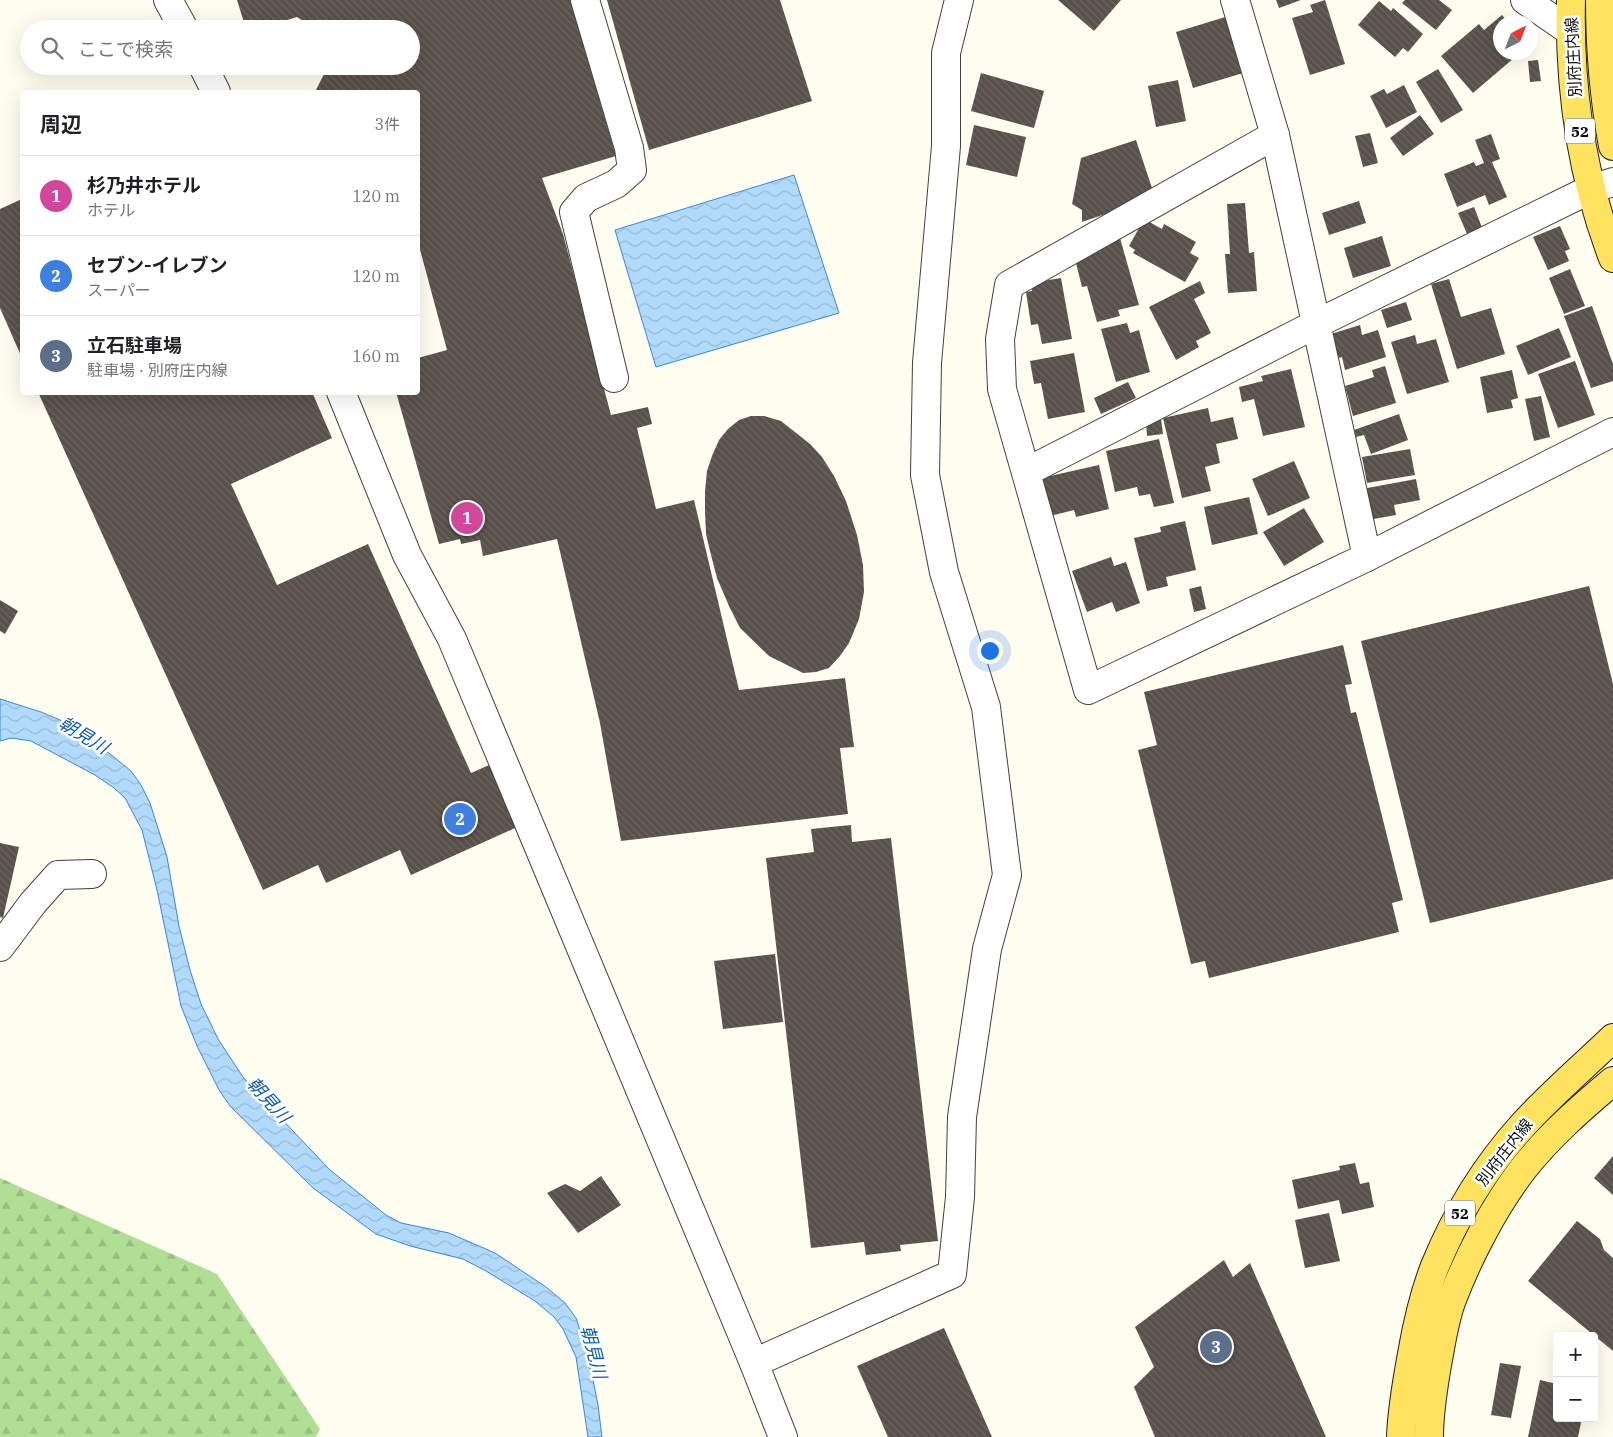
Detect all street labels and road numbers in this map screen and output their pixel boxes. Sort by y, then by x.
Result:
street label: 別府庄内線 [1561,17,1585,97]
road number: 52 [1565,118,1595,144]
street label: 別府庄内線 [1471,1114,1537,1190]
road number: 52 [1445,1200,1475,1226]

